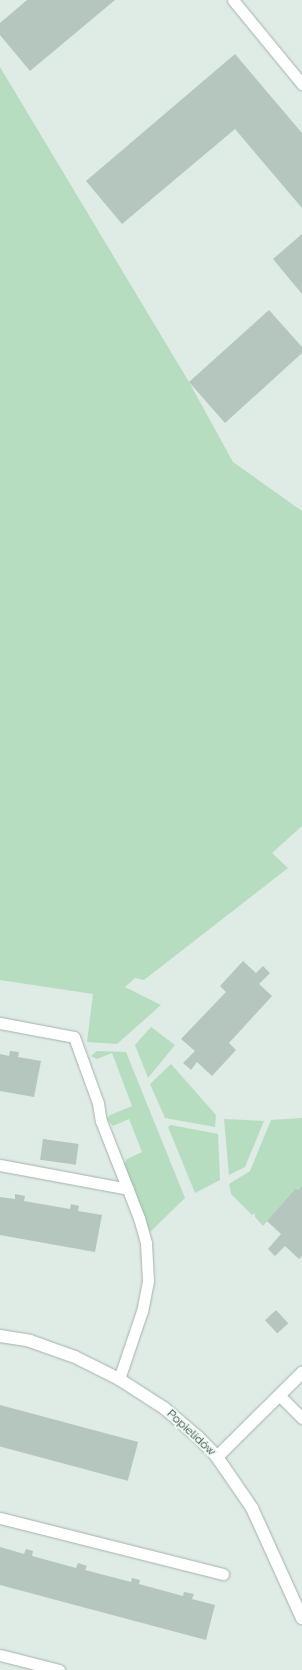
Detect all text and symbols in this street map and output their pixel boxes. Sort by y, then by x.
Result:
street label: Popielidów [164,1407,218,1459]

